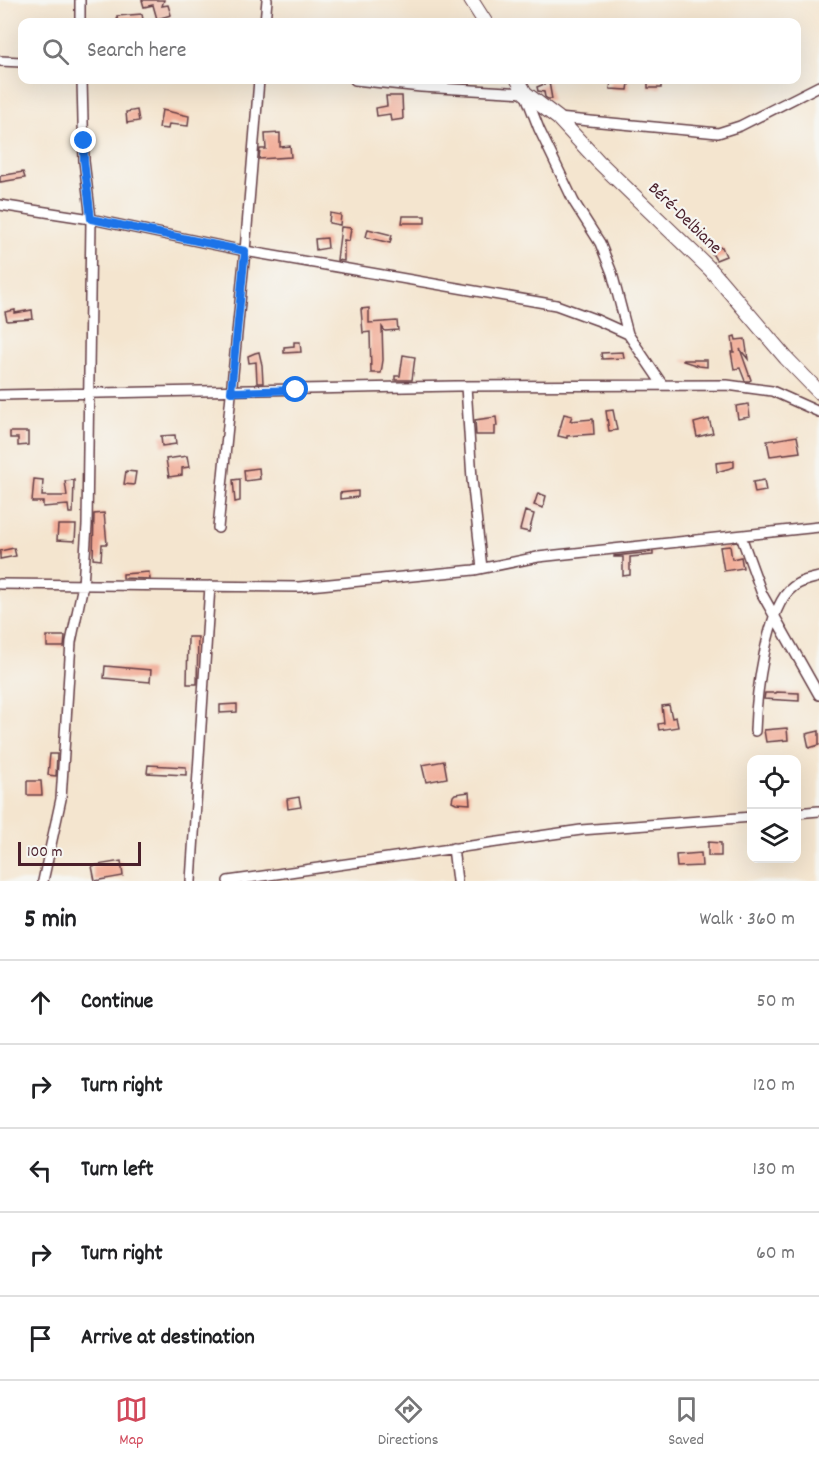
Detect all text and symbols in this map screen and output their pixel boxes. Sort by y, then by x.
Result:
search box [18,18,801,84]
icon: search [39,35,72,68]
text: Search here [87,36,186,67]
route end [70,127,96,153]
street label: Béré-Delbiane [641,177,727,261]
route start [282,376,308,402]
map controls [747,755,801,863]
button: locate [747,755,801,809]
button: layers [747,809,801,863]
scale bar [18,839,141,866]
text: 100 m [27,841,63,864]
text: 5 min [24,902,77,939]
text: Walk · 360 m [700,906,795,934]
icon: ahead [24,986,57,1019]
text: Continue [81,987,153,1018]
text: 50 m [757,988,795,1016]
icon: right [24,1070,57,1103]
text: Turn right [81,1071,163,1102]
text: 120 m [753,1072,795,1100]
icon: left [24,1154,57,1187]
text: Turn left [81,1155,153,1186]
text: 130 m [753,1156,795,1184]
icon: right [24,1238,57,1271]
text: Turn right [81,1239,163,1270]
text: 60 m [756,1240,795,1268]
icon: arrive [24,1322,57,1355]
text: Arrive at destination [81,1323,255,1354]
tab: Map [115,1393,148,1452]
tab: Directions [378,1393,438,1452]
tab: Saved [668,1393,704,1452]

